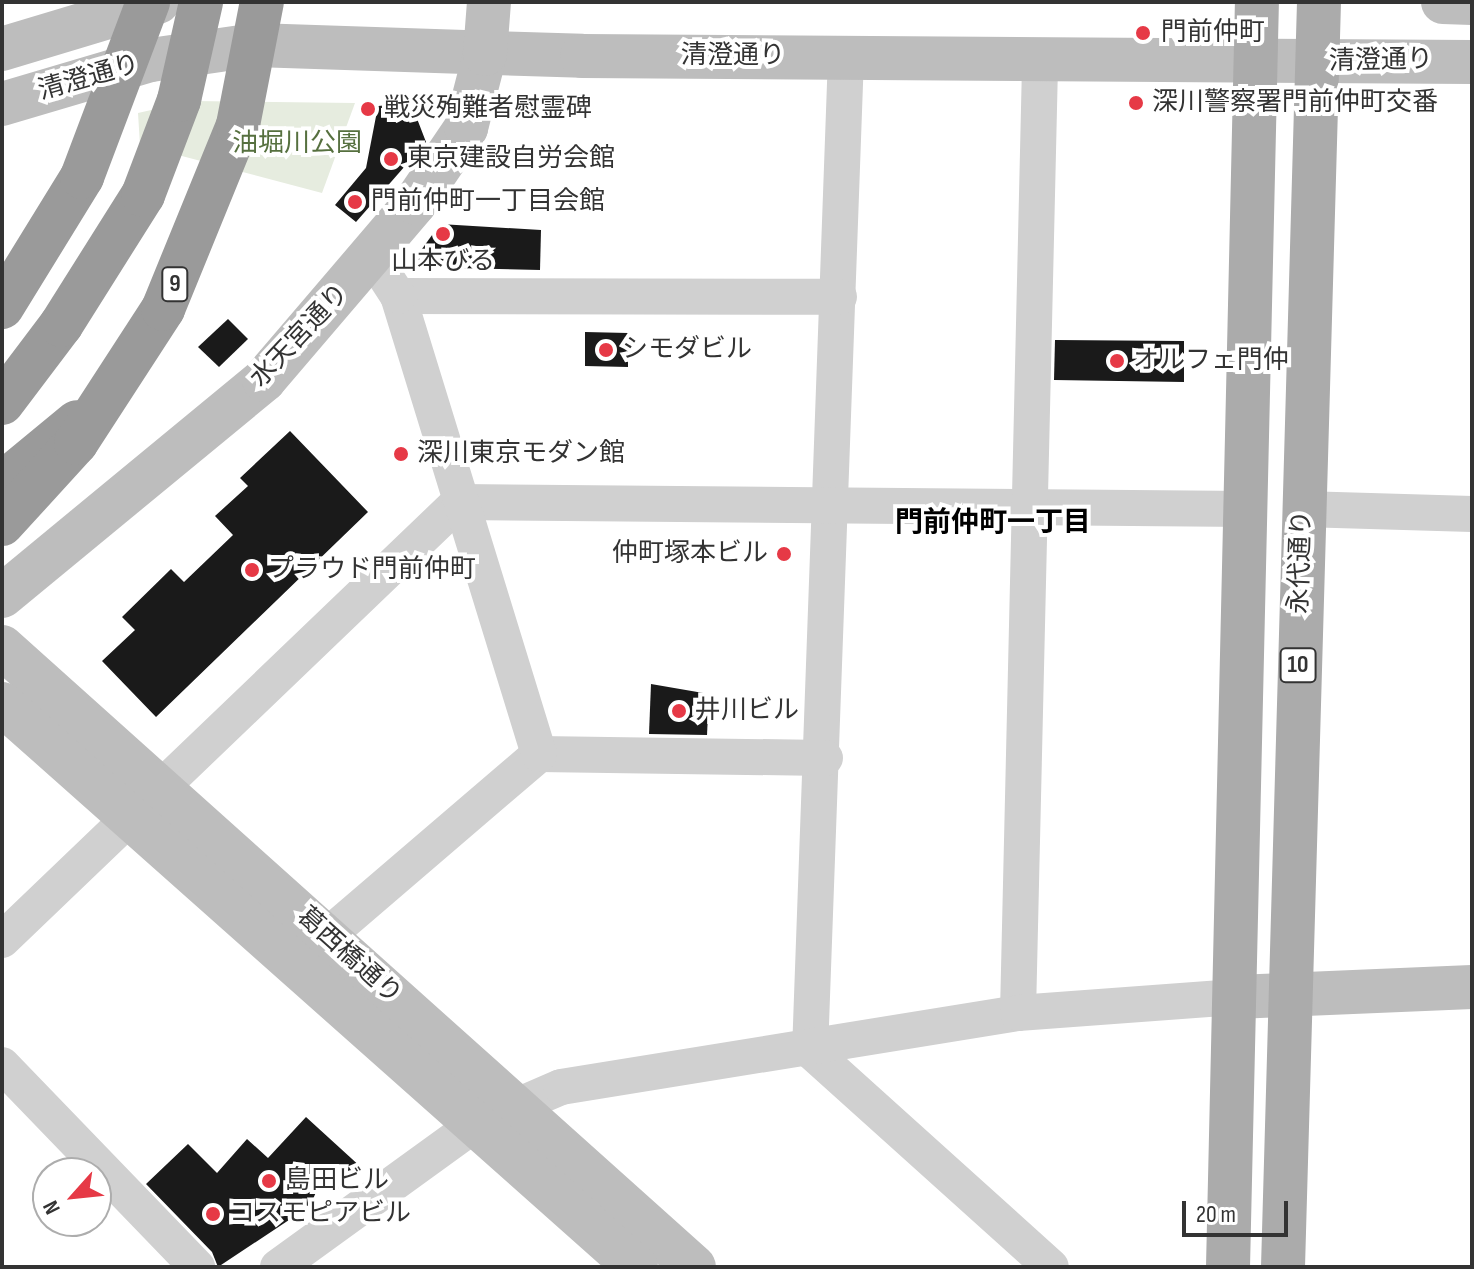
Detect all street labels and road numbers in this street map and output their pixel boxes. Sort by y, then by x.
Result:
street label: 清澄通り [681,40,785,72]
street label: 清澄通り [1329,44,1433,78]
street label: 清澄通り [35,49,143,107]
road number: 9 [161,264,189,304]
street label: 水天宮通り [244,278,356,394]
street label: 永代通り [1284,509,1318,615]
road number: 10 [1278,645,1318,685]
street label: 葛西橋通り [290,901,408,1011]

